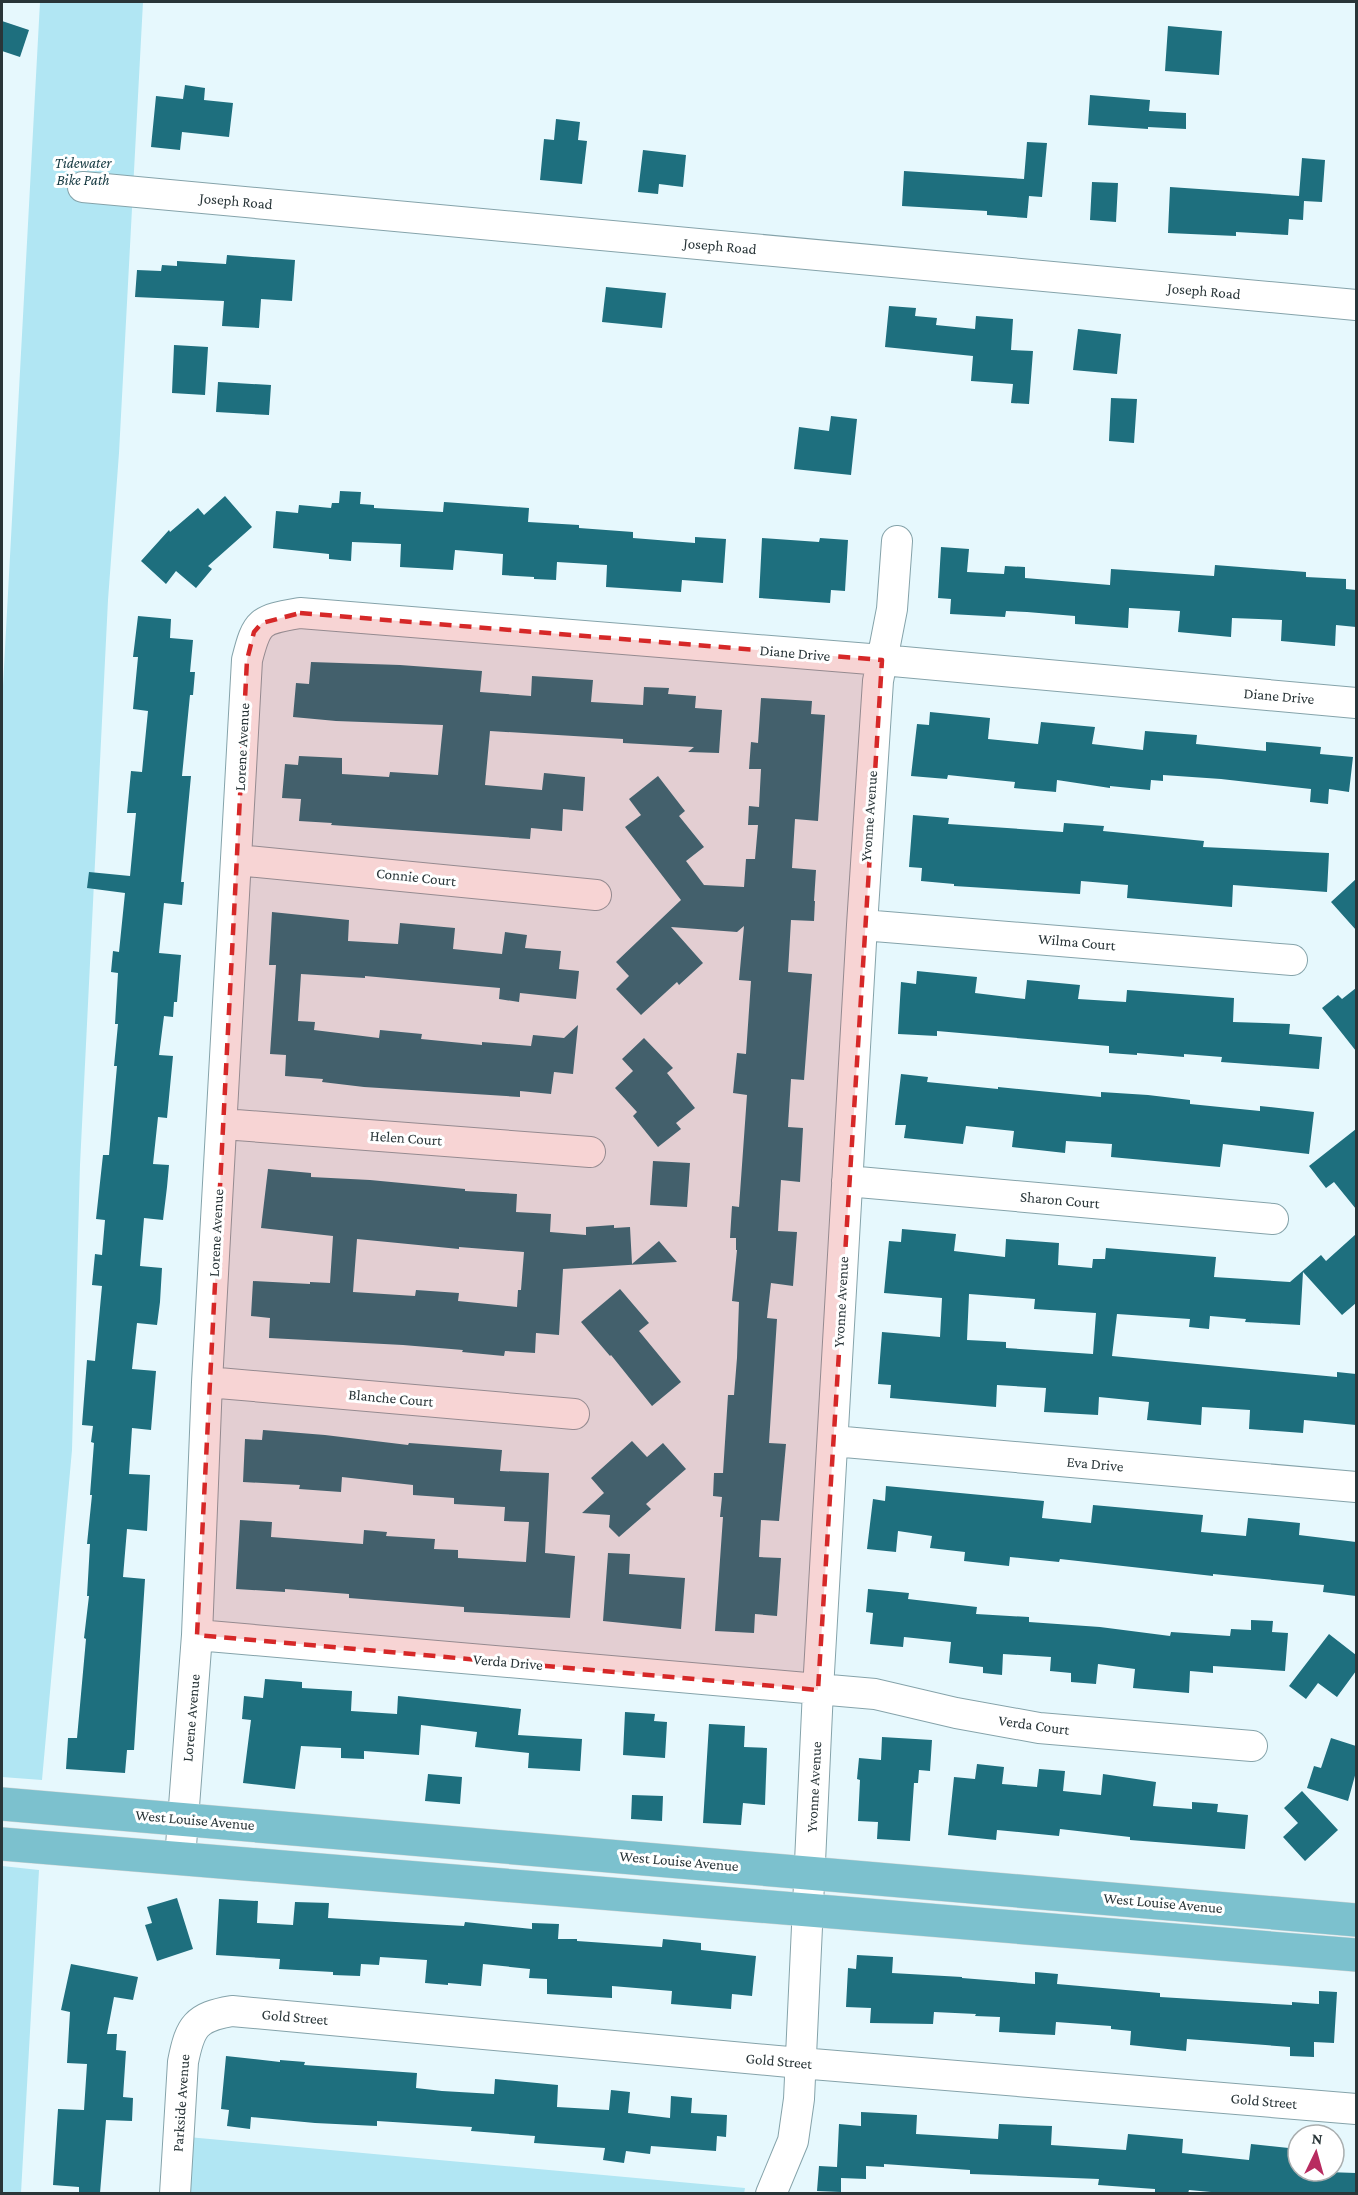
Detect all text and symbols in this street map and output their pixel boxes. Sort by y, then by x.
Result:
park label: Tidewater Bike Path [55,155,112,188]
street label: Joseph Road [197,190,273,213]
street label: Joseph Road [681,235,757,258]
street label: Joseph Road [1165,280,1241,303]
street label: Diane Drive [759,642,831,664]
street label: Diane Drive [1243,685,1315,707]
street label: Lorene Avenue [232,702,252,791]
street label: Yvonne Avenue [858,770,880,862]
street label: Connie Court [375,865,458,889]
street label: Wilma Court [1038,931,1117,953]
street label: Helen Court [369,1127,444,1149]
street label: Lorene Avenue [206,1188,226,1277]
street label: Sharon Court [1020,1189,1101,1212]
street label: Yvonne Avenue [831,1256,851,1348]
street label: Blanche Court [348,1386,435,1410]
street label: Eva Drive [1066,1454,1124,1474]
street label: Verda Drive [473,1651,544,1673]
street label: Lorene Avenue [179,1673,203,1763]
street label: Verda Court [997,1712,1072,1738]
street label: Yvonne Avenue [804,1741,824,1833]
street label: West Louise Avenue [135,1807,256,1833]
street label: West Louise Avenue [619,1848,740,1874]
street label: West Louise Avenue [1103,1890,1224,1916]
street label: Gold Street [261,2006,330,2028]
street label: Gold Street [745,2050,814,2072]
street label: Parkside Avenue [170,2053,192,2152]
street label: Gold Street [1230,2090,1299,2112]
north arrow [1286,2123,1346,2183]
text: N [1311,2130,1324,2148]

